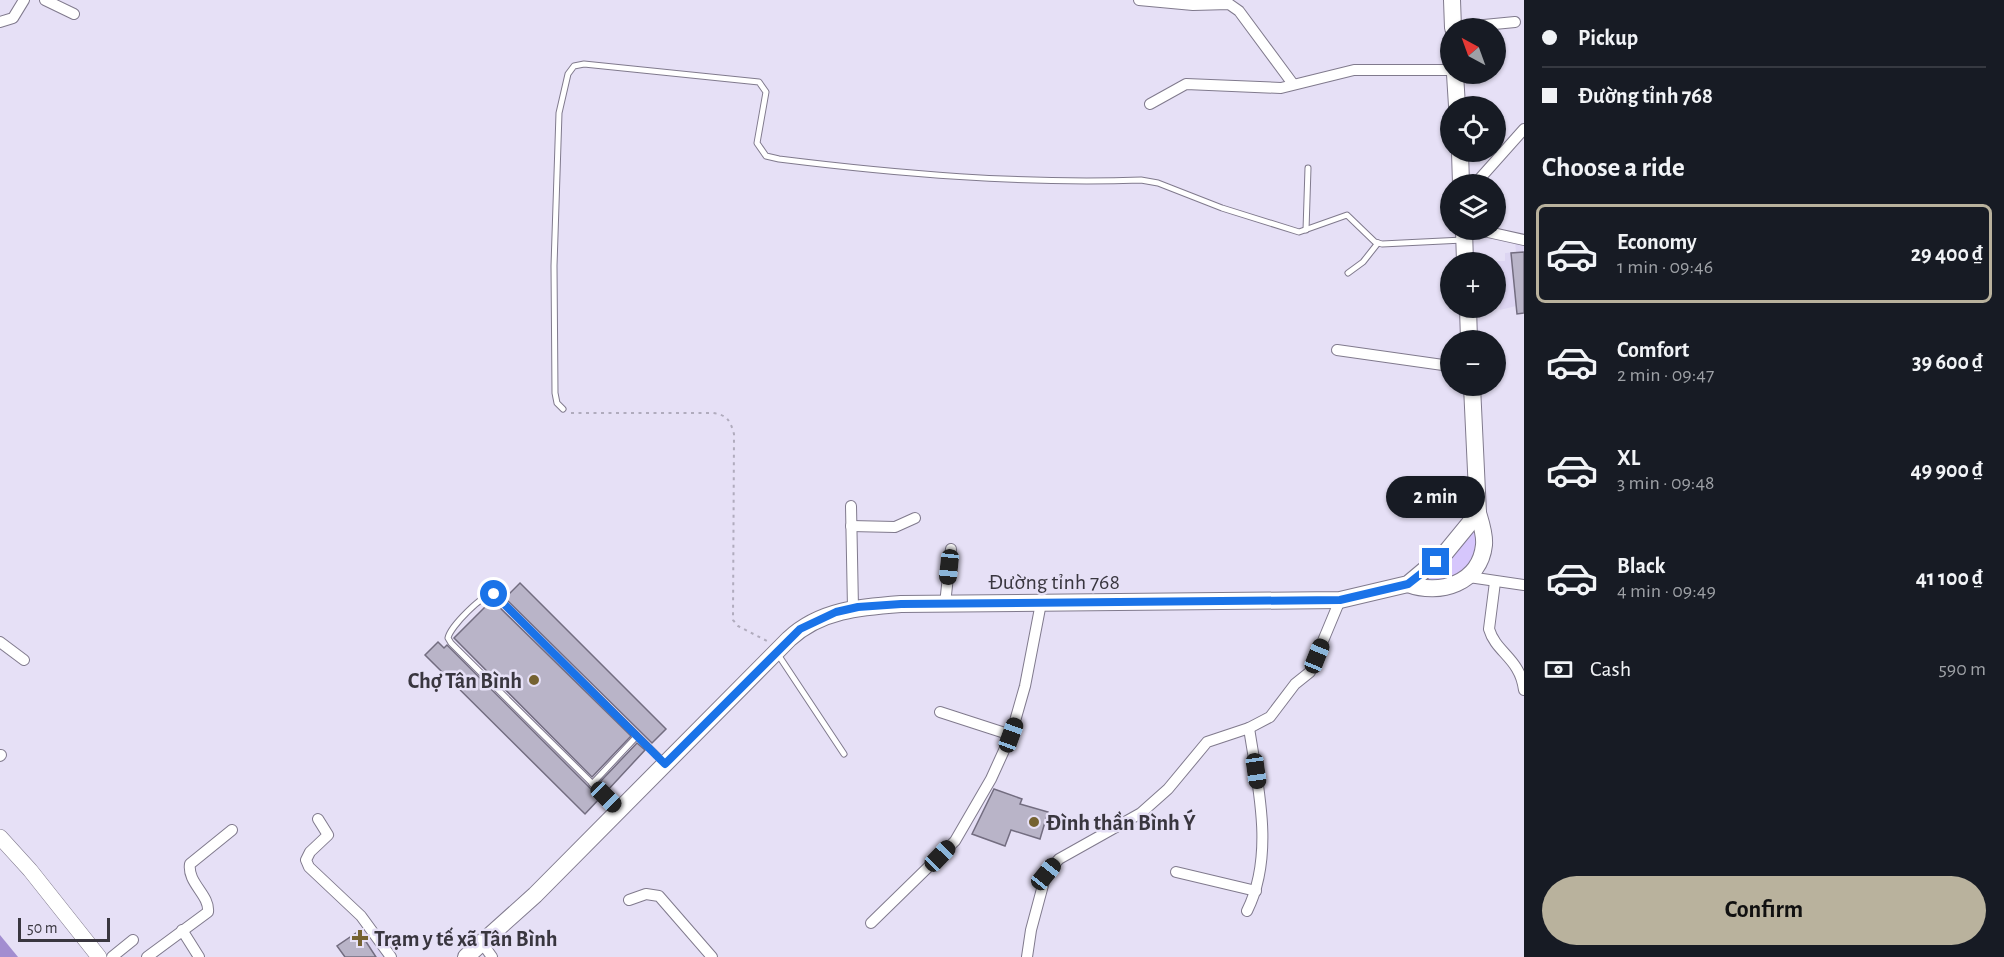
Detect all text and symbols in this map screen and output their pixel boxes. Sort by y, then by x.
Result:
north arrow [1440,18,1506,84]
map controls [1440,18,1506,396]
text: Pickup [1578,27,1638,49]
text: Đường tỉnh 768 [1578,85,1713,107]
button: locate [1440,96,1506,162]
text: Choose a ride [1542,154,1685,181]
button: layers [1440,174,1506,240]
icon: car [1545,227,1599,281]
text: Economy [1617,231,1697,253]
text: 29 400 ₫ [1911,243,1983,265]
button: + [1440,252,1506,318]
text: 1 min · 09:46 [1617,257,1713,277]
button: − [1440,330,1506,396]
icon: car [1545,335,1599,389]
text: Comfort [1617,339,1689,361]
text: 39 600 ₫ [1912,351,1983,373]
text: 2 min · 09:47 [1617,365,1714,385]
icon: car [1545,443,1599,497]
text: XL [1617,447,1640,469]
text: 49 900 ₫ [1910,459,1983,481]
text: 3 min · 09:48 [1617,473,1715,493]
callout: 2 min [1386,475,1486,517]
text: 2 min [1413,487,1458,507]
car [938,548,960,586]
route end [1422,548,1449,575]
icon: car [1545,551,1599,605]
text: Black [1617,555,1665,577]
text: 41 100 ₫ [1916,567,1983,589]
street label: Đường tỉnh 768 [988,571,1120,593]
route start [480,580,507,607]
text: 4 min · 09:49 [1617,581,1716,601]
car [1302,636,1332,676]
icon: cash [1542,653,1575,686]
text: Cash [1590,658,1631,680]
text: 590 m [1938,659,1986,679]
place label: Chợ Tân Bình [408,670,522,692]
marker: Chợ Tân Bình [527,673,541,687]
car [996,715,1026,755]
car [1245,752,1267,790]
car [587,778,625,816]
place label: Đình thần Bình Ý [1046,809,1196,834]
marker: Đình thần Bình Ý [1027,815,1041,829]
car [921,837,959,875]
car [1028,854,1064,894]
button: Confirm [1542,876,1986,945]
scale bar [18,915,110,942]
text: 50 m [27,920,58,936]
place label: Trạm y tế xã Tân Bình [374,927,558,951]
marker: Trạm y tế xã Tân Bình [351,929,369,947]

